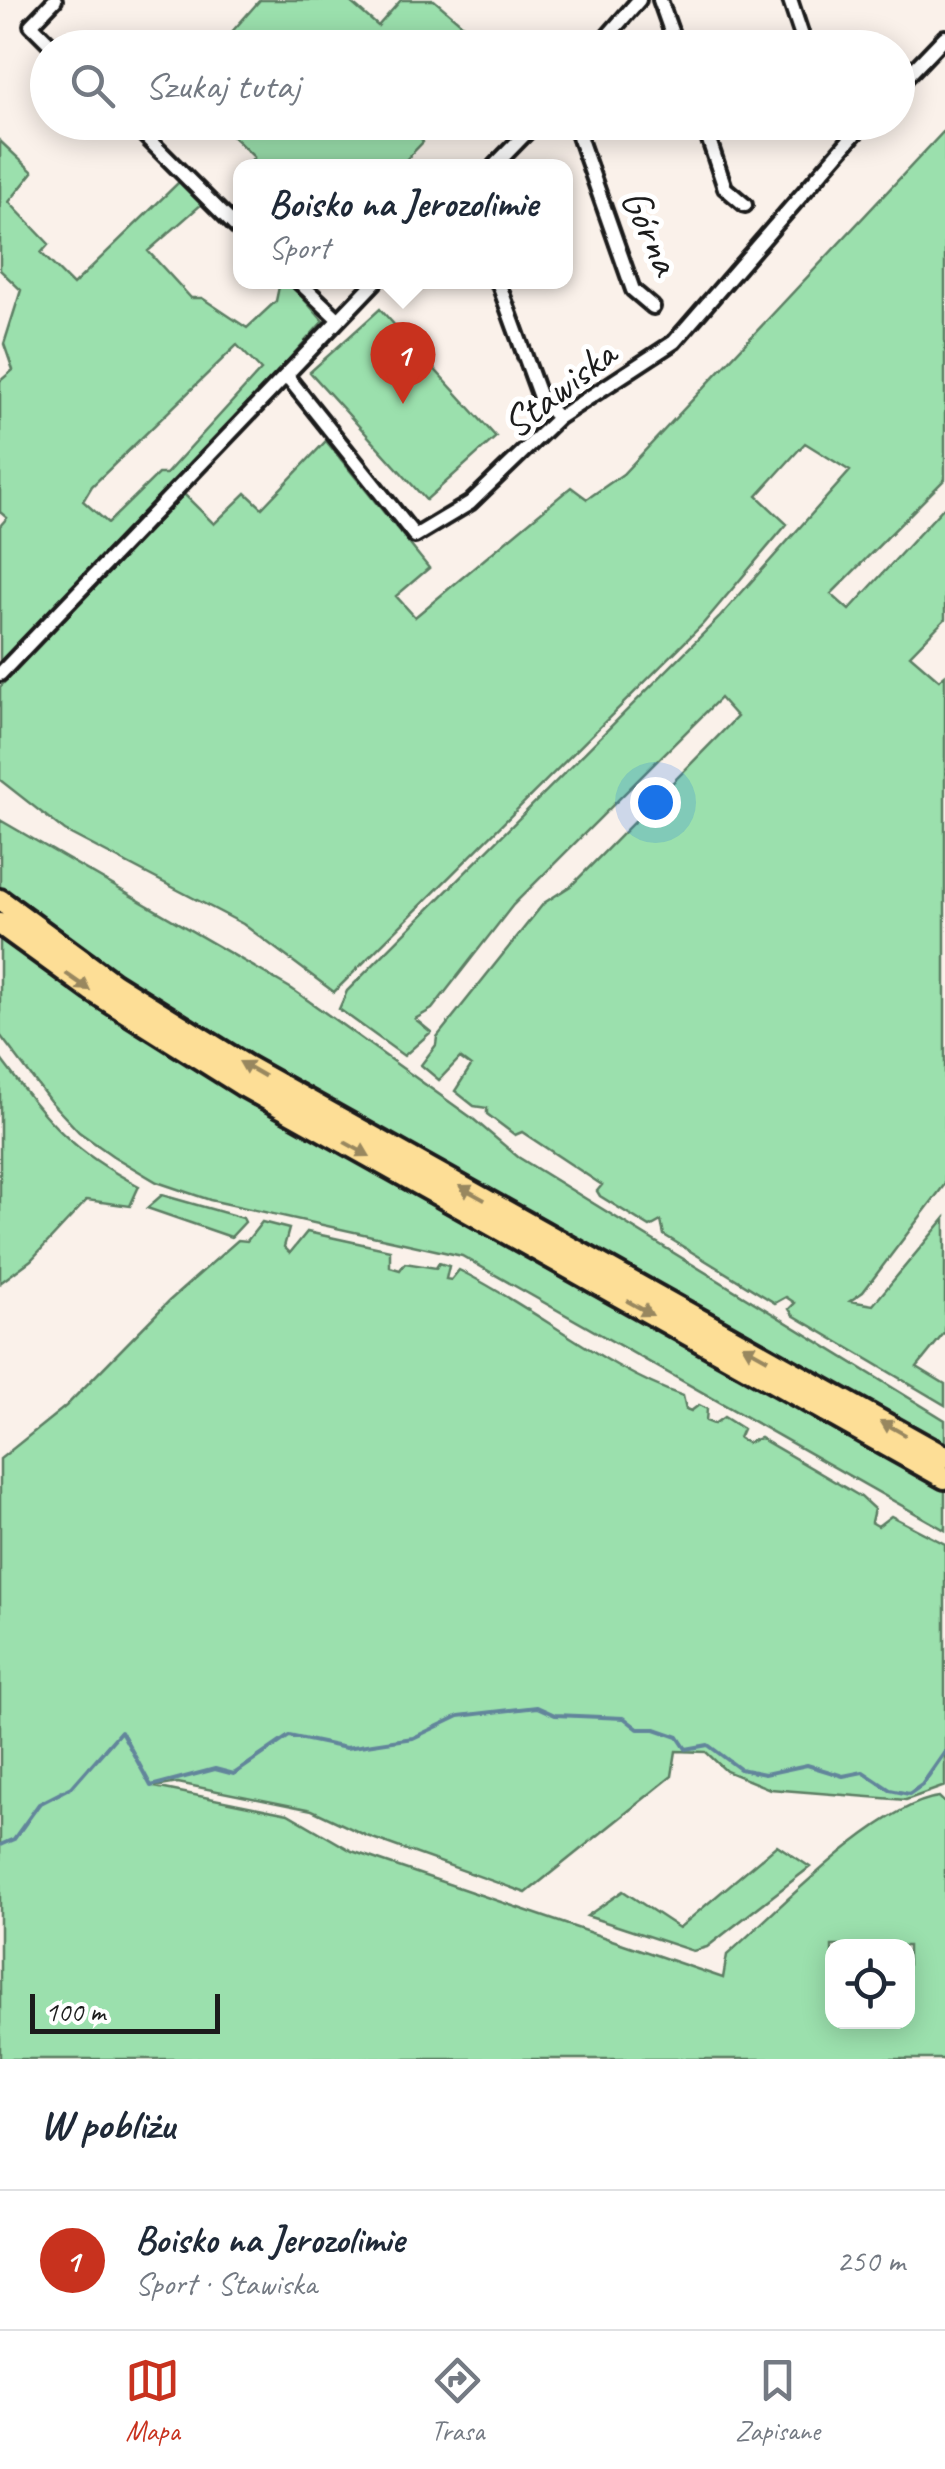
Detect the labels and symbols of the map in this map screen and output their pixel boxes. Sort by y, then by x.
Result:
street label: Górna [609,181,694,285]
pin: 1 [370,322,436,404]
street label: Stawiska [491,326,629,450]
your location [630,777,681,828]
one-way arrow [65,972,92,991]
one-way arrow [238,1061,266,1079]
one-way arrow [342,1141,371,1158]
one-way arrow [458,1184,486,1202]
one-way arrow [626,1299,655,1316]
one-way arrow [741,1343,770,1360]
one-way arrow [879,1420,907,1438]
scale bar [30,1989,220,2034]

